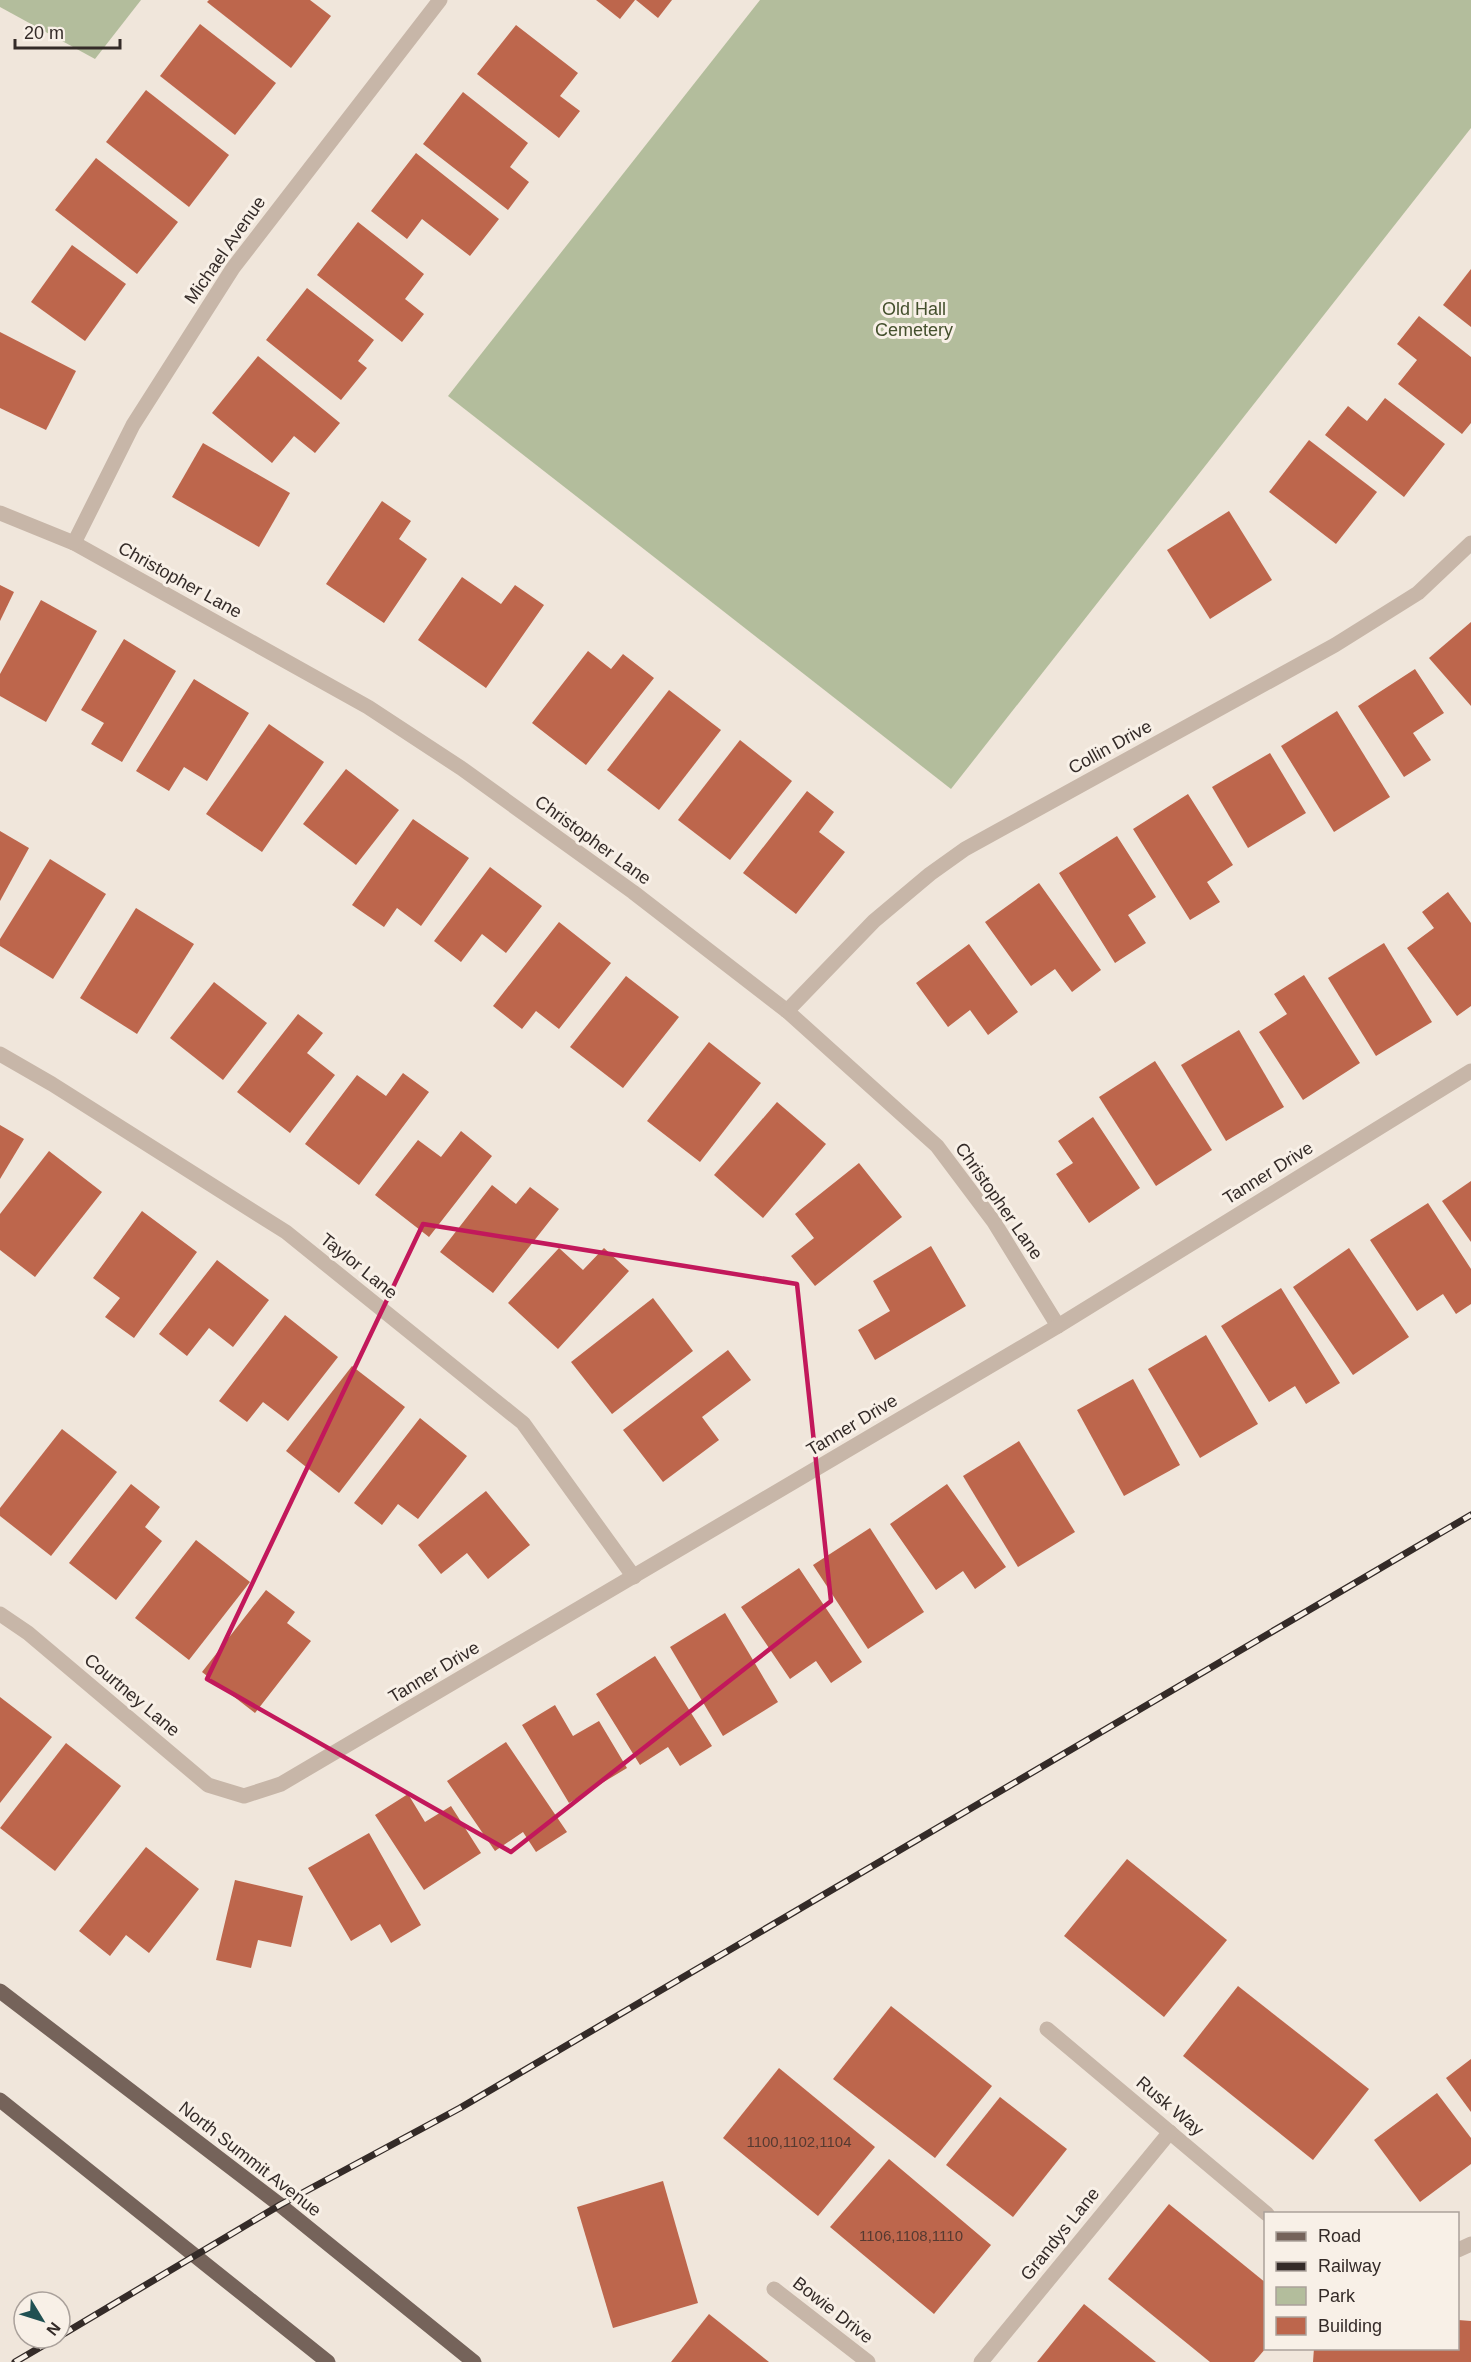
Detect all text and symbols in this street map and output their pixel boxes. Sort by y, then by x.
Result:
scale bar [15,12,120,50]
text: 20 m [24,23,64,43]
street label: Michael Avenue [180,192,270,308]
park label: Old Hall Cemetery [875,299,953,340]
street label: Christopher Lane [115,538,245,622]
street label: Collin Drive [1065,716,1155,778]
street label: Christopher Lane [531,791,655,889]
street label: Tanner Drive [1219,1137,1317,1209]
street label: Christopher Lane [951,1139,1047,1263]
street label: Taylor Lane [317,1229,401,1303]
street label: Tanner Drive [803,1390,901,1460]
street label: Tanner Drive [385,1637,483,1707]
street label: Courtney Lane [80,1649,184,1741]
street label: Rusk Way [1132,2072,1208,2140]
street label: North Summit Avenue [175,2097,325,2221]
house number: 1100,1102,1104 [746,2133,852,2150]
street label: Grandys Lane [1017,2184,1103,2284]
legend [1264,2212,1459,2350]
text: Road [1318,2226,1361,2246]
house number: 1106,1108,1110 [859,2227,963,2244]
text: Railway [1318,2256,1381,2276]
street label: Bowie Drive [789,2273,877,2347]
text: Park [1318,2286,1356,2306]
north arrow [12,2290,72,2350]
text: Building [1318,2316,1382,2336]
text: N [43,2319,64,2339]

